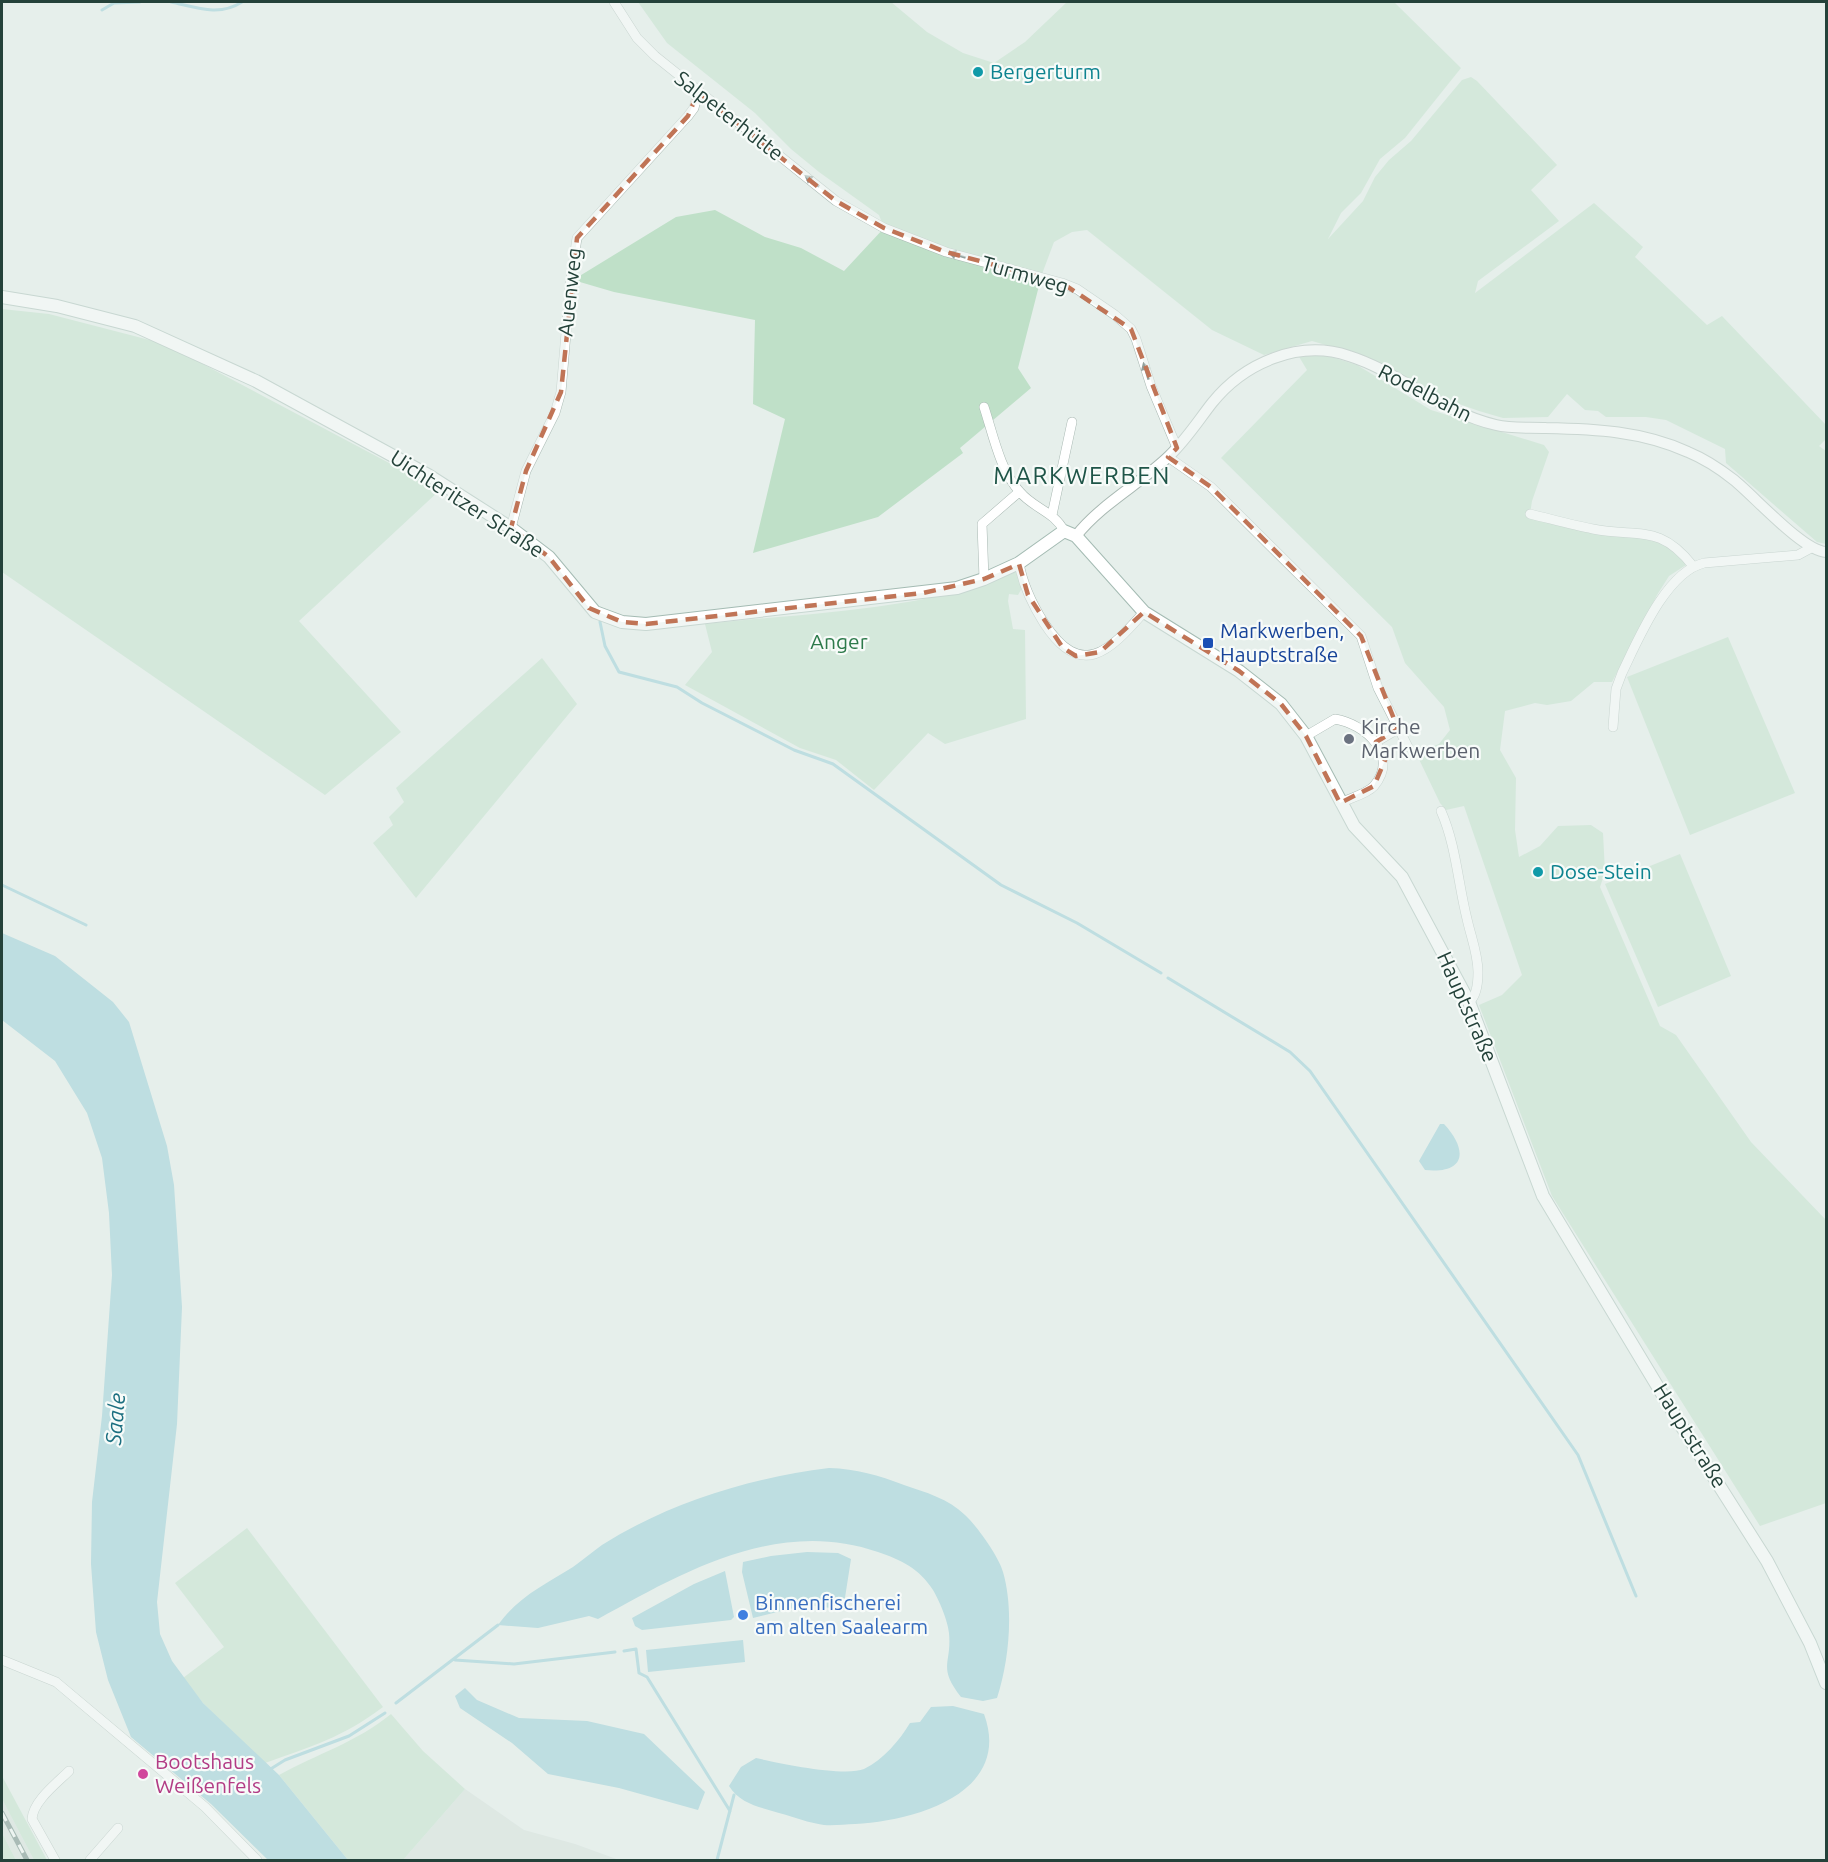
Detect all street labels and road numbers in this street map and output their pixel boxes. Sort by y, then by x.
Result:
street label: Salpeterhütte [671,65,789,165]
street label: Auenweg [552,246,586,337]
street label: Turmweg [979,250,1071,298]
street label: Rodelbahn [1375,358,1476,426]
street label: Uichteritzer Straße [386,445,549,562]
street label: Hauptstraße [1433,948,1503,1066]
street label: Hauptstraße [1649,1379,1732,1492]

